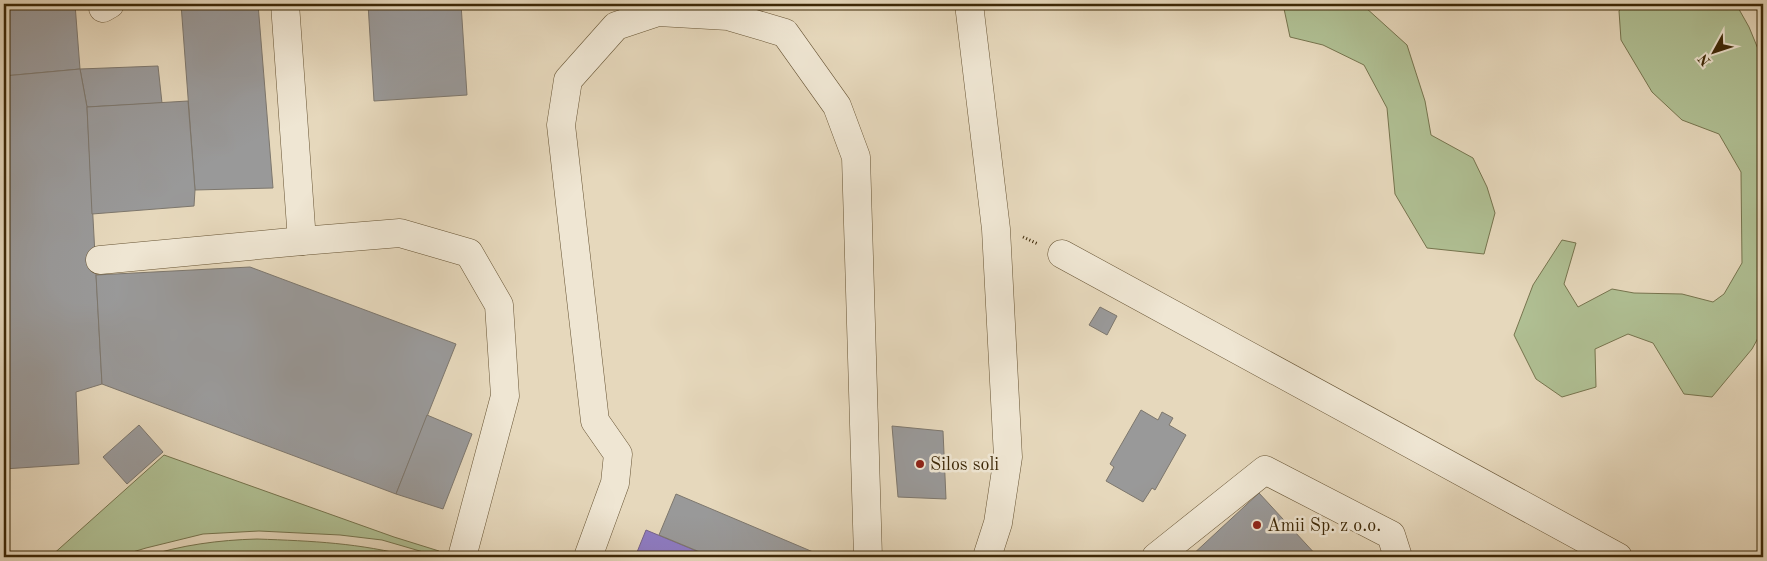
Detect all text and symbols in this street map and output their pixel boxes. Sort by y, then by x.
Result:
north arrow [1690,28,1740,78]
text: N [1696,51,1714,68]
place label: Silos soli [930,456,999,474]
marker: Silos soli [914,458,926,470]
place label: Amii Sp. z o.o. [1267,517,1381,535]
marker: Amii Sp. z o.o. [1251,519,1263,531]

